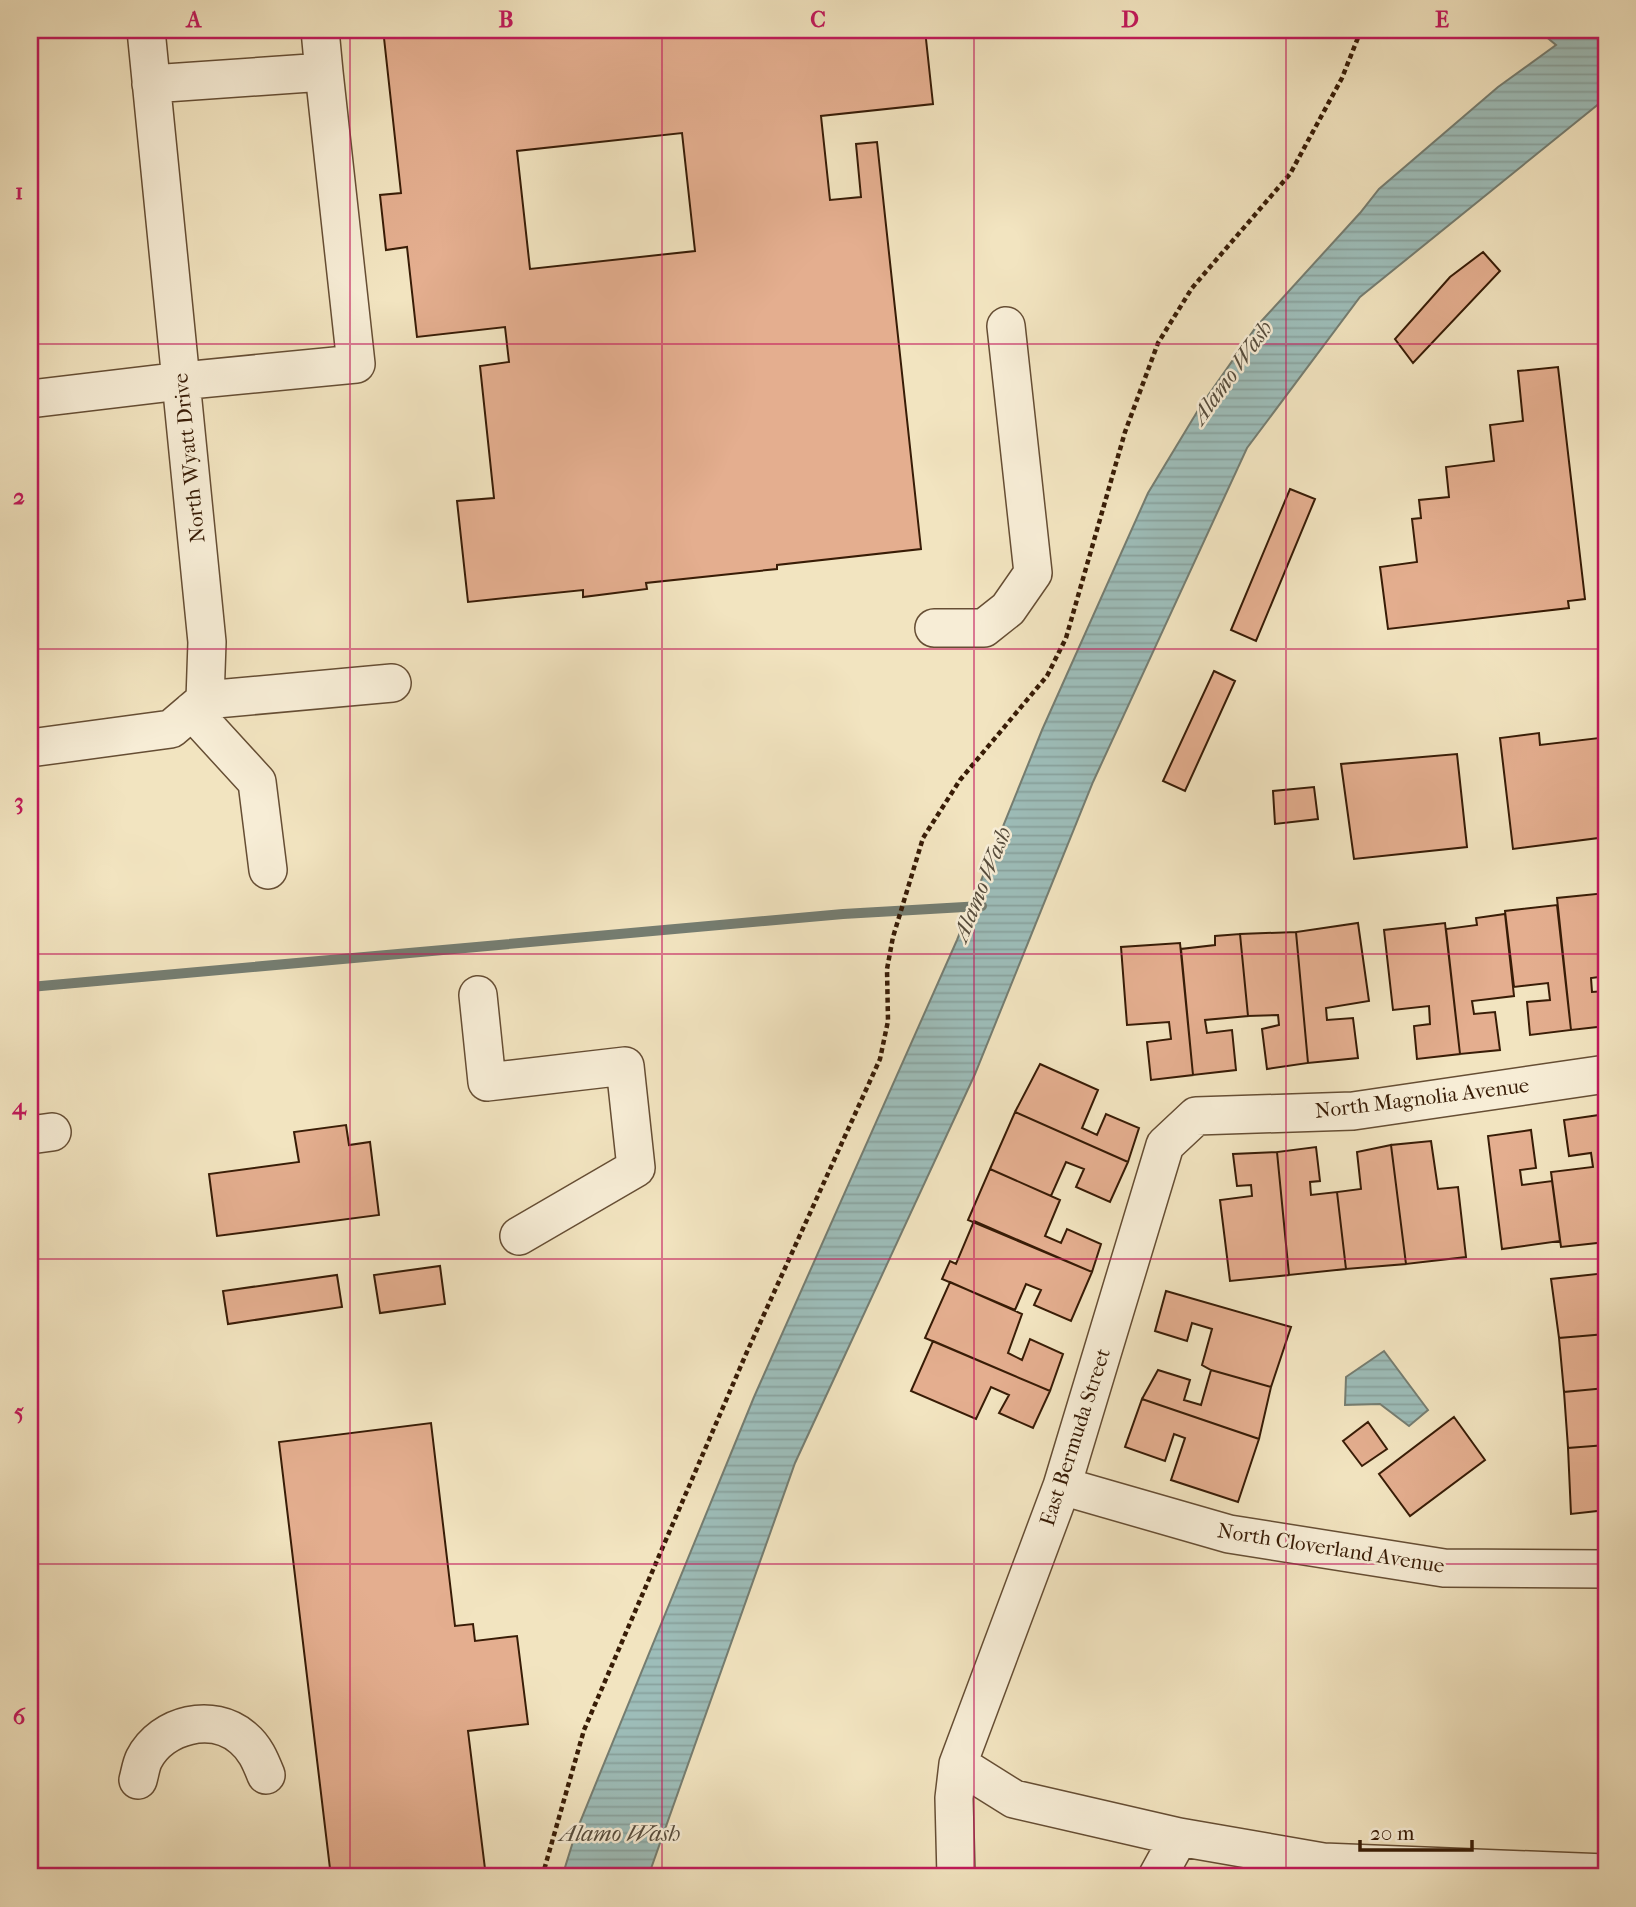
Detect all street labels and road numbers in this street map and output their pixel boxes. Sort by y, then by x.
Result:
street label: North Wyatt Drive [168,372,210,544]
street label: North Magnolia Avenue [1313,1073,1531,1123]
street label: East Bermuda Street [1035,1345,1115,1529]
street label: North Cloverland Avenue [1216,1518,1446,1578]

